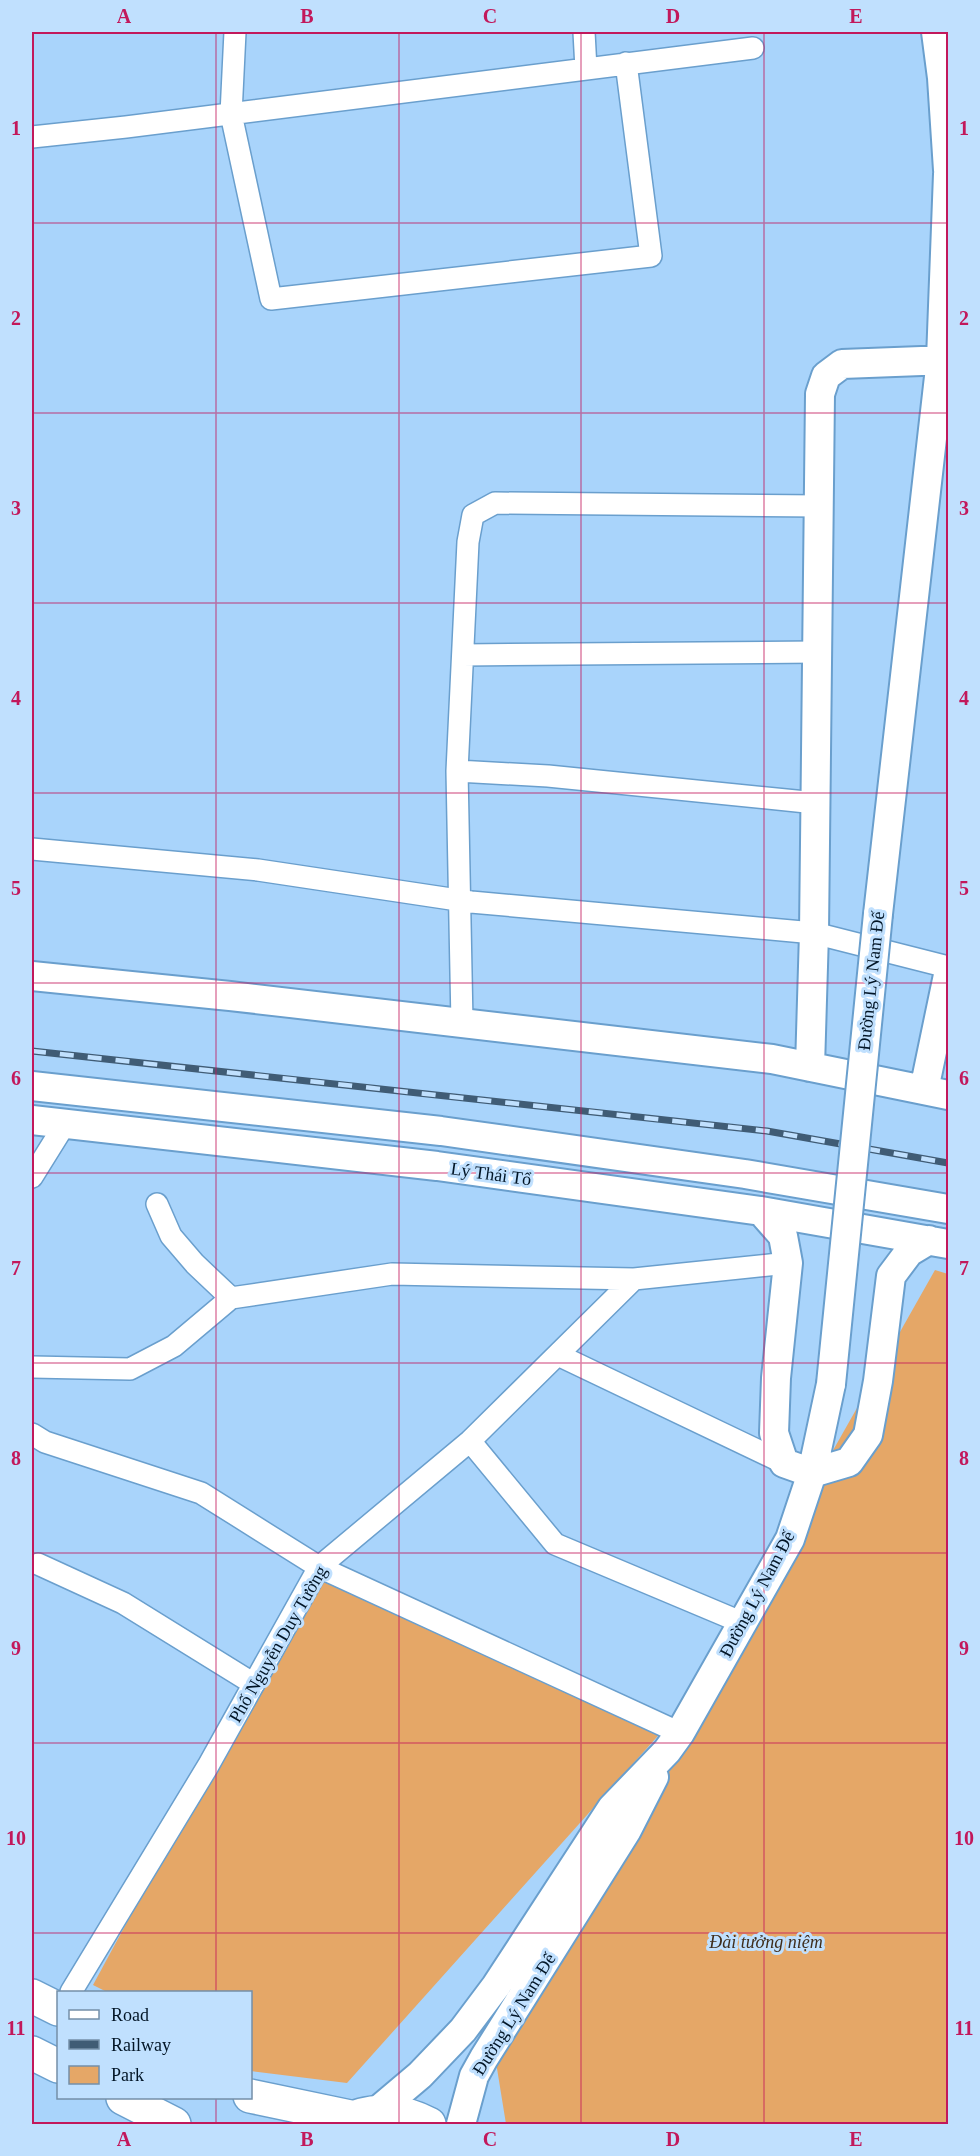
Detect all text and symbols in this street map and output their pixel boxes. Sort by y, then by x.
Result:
text: A [117,5,132,27]
text: B [300,5,314,27]
text: C [483,5,497,27]
text: D [666,5,680,27]
text: E [849,5,863,27]
text: 1 [11,117,21,139]
text: 1 [959,117,969,139]
text: 2 [11,307,21,329]
text: 2 [959,307,969,329]
text: 3 [11,497,21,519]
text: 3 [959,497,969,519]
text: 4 [11,687,21,709]
text: 4 [959,687,969,709]
text: 5 [11,877,21,899]
text: 5 [959,877,969,899]
street label: Đường Lý Nam Đế [854,909,888,1052]
text: 6 [11,1067,21,1089]
text: 6 [959,1067,969,1089]
street label: Lý Thái Tổ [449,1158,533,1190]
text: 7 [11,1257,21,1279]
text: 7 [959,1257,969,1279]
text: 8 [11,1447,21,1469]
text: 8 [959,1447,969,1469]
street label: Đường Lý Nam Đế [715,1527,799,1660]
street label: Phố Nguyễn Duy Tường [225,1562,331,1726]
text: 9 [11,1637,21,1659]
text: 9 [959,1637,969,1659]
text: 10 [6,1827,26,1849]
text: 10 [954,1827,974,1849]
park label: Đài tưởng niệm [708,1932,823,1952]
street label: Đường Lý Nam Đế [468,1949,560,2079]
legend [57,1991,252,2099]
text: Road [111,2005,149,2025]
text: 11 [7,2017,25,2039]
text: 11 [955,2017,973,2039]
text: Railway [111,2035,171,2055]
text: Park [111,2065,144,2085]
text: A [117,2128,132,2150]
text: B [300,2128,314,2150]
text: C [483,2128,497,2150]
text: D [666,2128,680,2150]
text: E [849,2128,863,2150]

